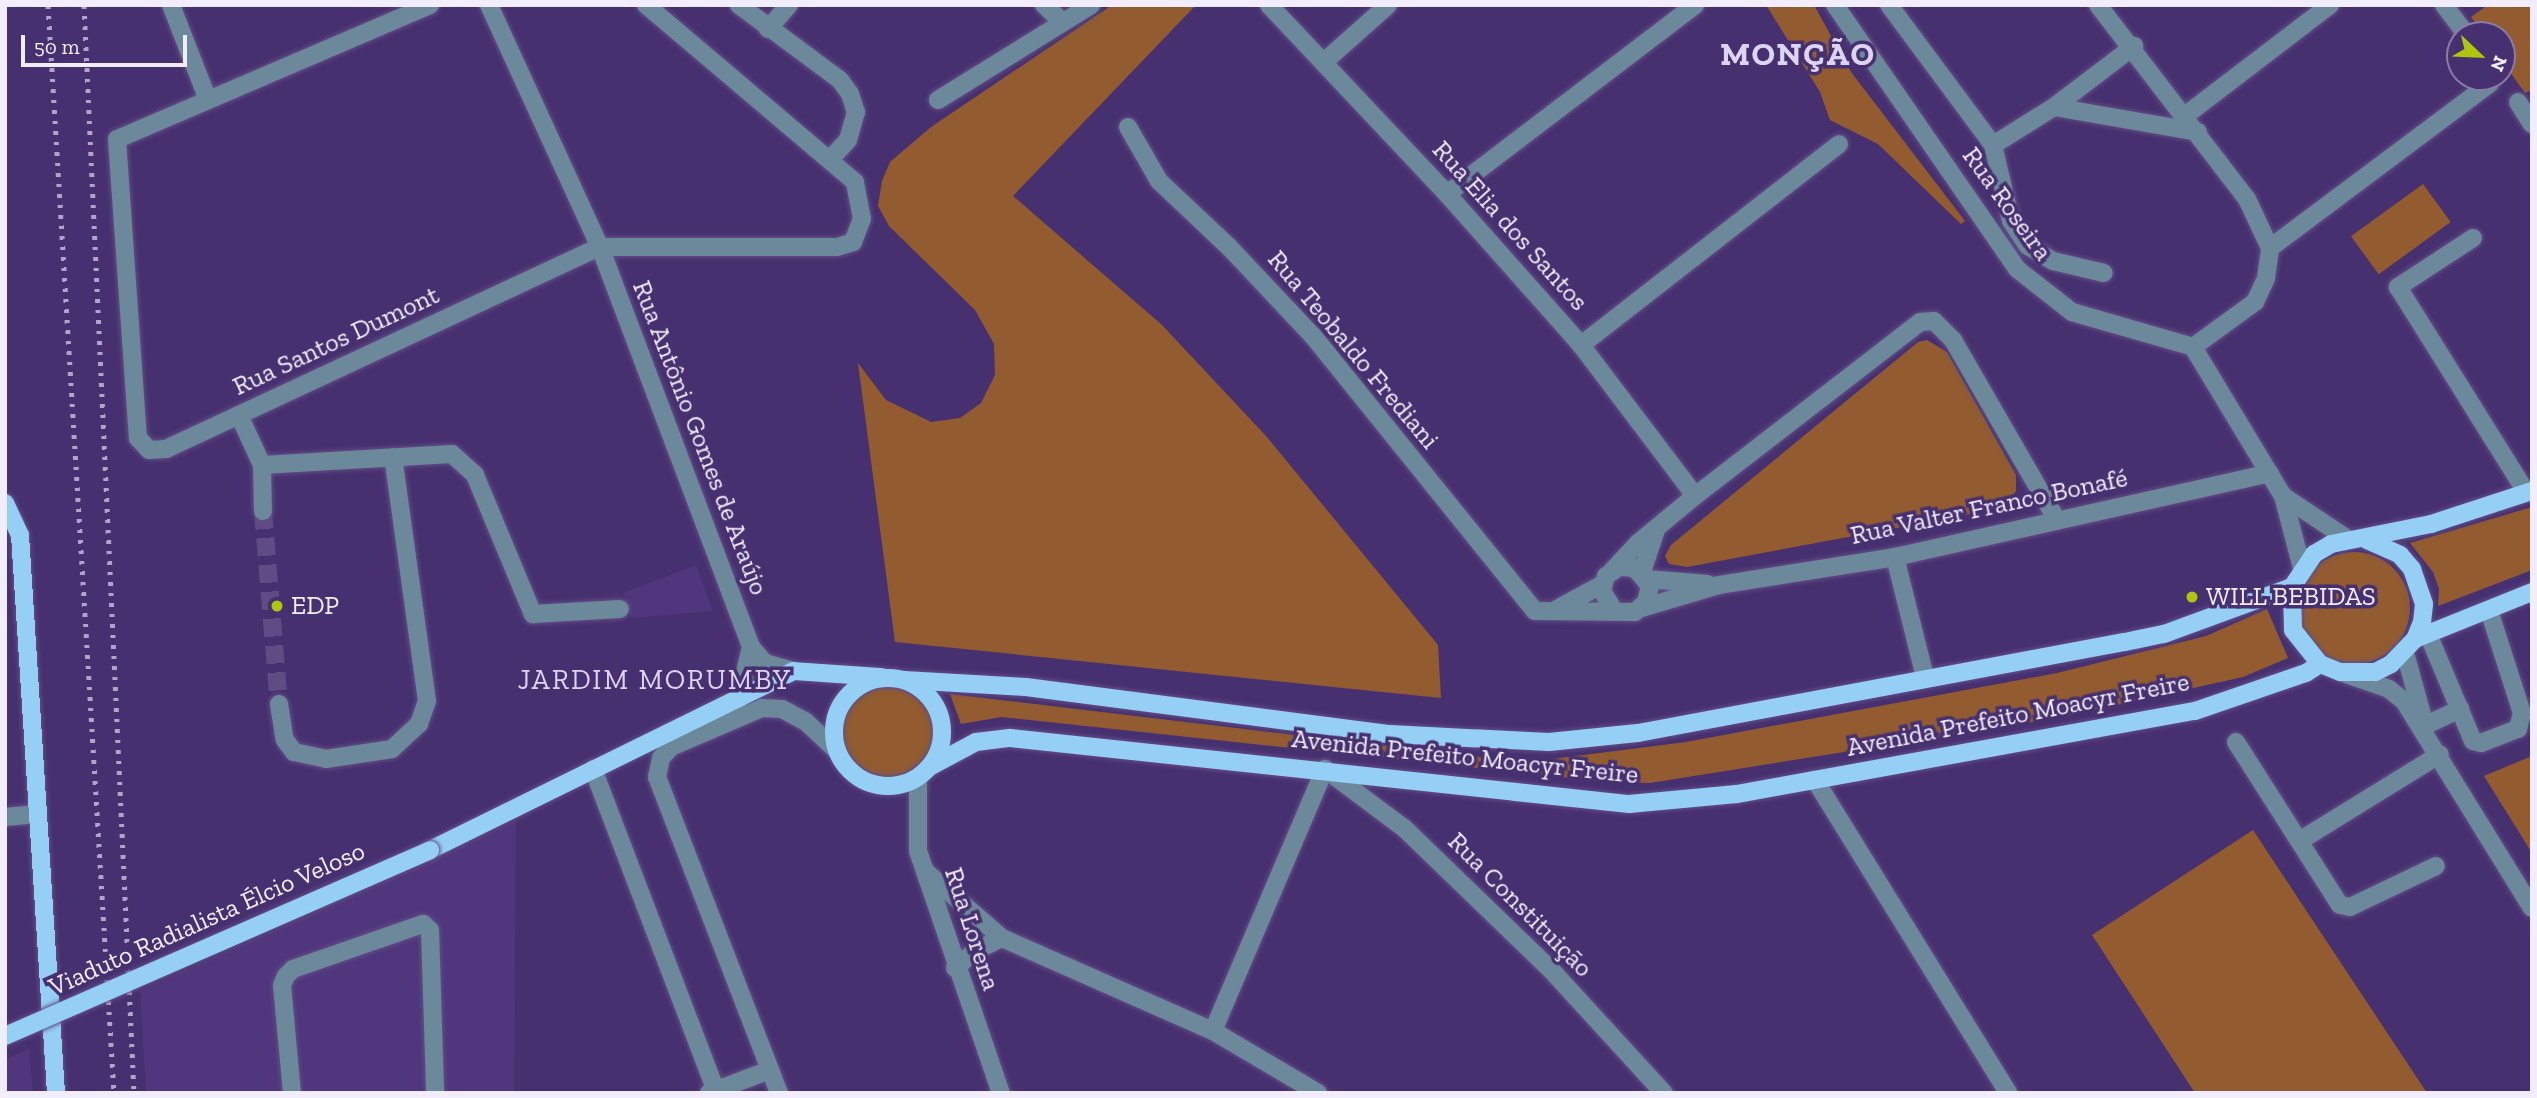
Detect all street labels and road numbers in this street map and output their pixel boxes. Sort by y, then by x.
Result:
street label: Rua Elia dos Santos [1426,135,1594,317]
street label: Rua Roseira [1955,141,2059,267]
street label: Rua Teobaldo Frediani [1261,244,1445,456]
street label: Rua Antônio Gomes de Araújo [625,276,775,600]
street label: Rua Santos Dumont [228,280,444,402]
street label: Rua Valter Franco Bonafé [1847,462,2131,552]
street label: Avenida Prefeito Moacyr Freire [1844,666,2192,764]
street label: Avenida Prefeito Moacyr Freire [1290,723,1640,791]
street label: Rua Constituição [1441,826,1599,984]
street label: Viaduto Radialista Élcio Veloso [44,835,370,1003]
street label: Rua Lorena [938,864,1006,994]

